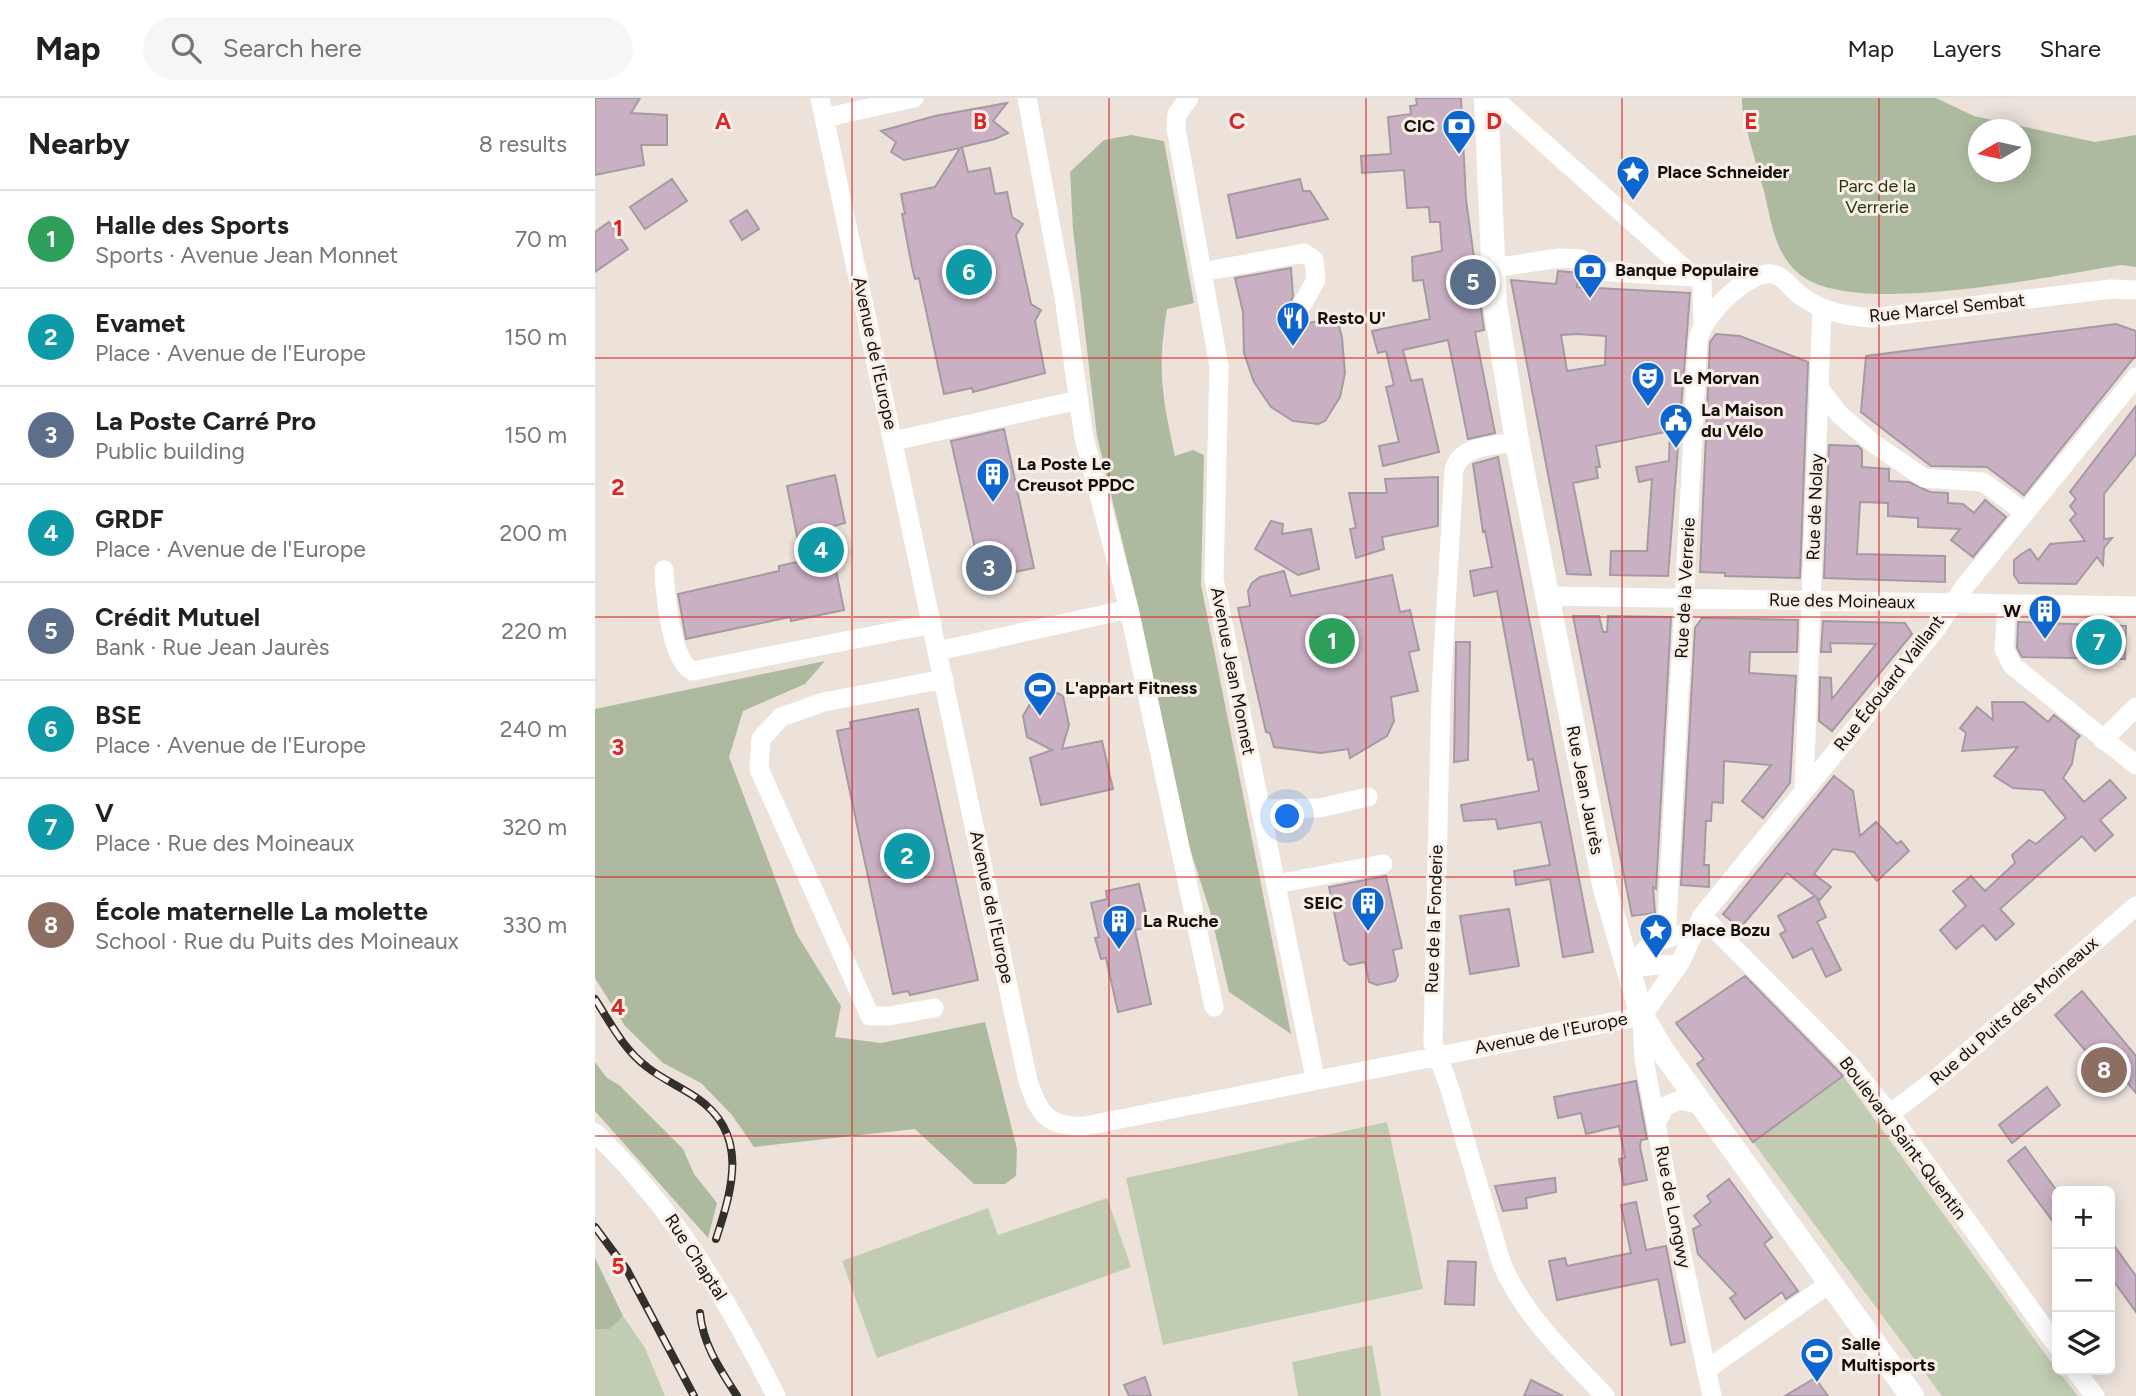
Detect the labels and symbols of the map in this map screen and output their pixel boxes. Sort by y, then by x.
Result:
text: A [715,107,732,135]
text: B [973,107,987,135]
text: C [1229,107,1246,135]
bank icon: CIC [1440,107,1478,156]
text: D [1486,107,1502,135]
text: E [1744,107,1758,135]
place label: CIC [1404,115,1435,137]
north arrow [1968,119,2031,182]
place icon: Place Schneider [1614,153,1652,202]
place label: Place Schneider [1657,161,1790,183]
park label: Parc de la Verrerie [1838,175,1916,218]
text: 1 [613,214,623,242]
pin: 6 [946,246,992,298]
bank icon: Banque Populaire [1571,251,1609,300]
pin: 5 [1450,256,1496,308]
place label: Banque Populaire [1615,259,1759,281]
street label: Avenue de l'Europe [848,275,902,431]
street label: Rue Marcel Sembat [1868,289,2026,327]
restaurant icon: Resto U' [1274,299,1312,348]
place label: Resto U' [1317,307,1386,329]
theatre icon: Le Morvan [1629,359,1667,408]
place label: Le Morvan [1673,367,1759,389]
place label: La Maison du Vélo [1701,399,1783,442]
public building icon: La Maison du Vélo [1657,401,1695,450]
street label: Rue de Nolay [1802,452,1828,561]
place label: La Poste Le Creusot PPDC [1017,453,1135,496]
building icon: La Poste Le Creusot PPDC [974,455,1012,504]
text: 2 [611,473,625,501]
street label: Rue de la Verrerie [1670,517,1700,659]
pin: 4 [798,524,844,576]
pin: 3 [966,542,1012,594]
street label: Avenue Jean Monnet [1206,585,1260,757]
street label: Rue des Moineaux [1769,589,1916,613]
building icon: W [2026,592,2064,641]
place label: W [2003,600,2021,622]
street label: Rue Édouard Vaillant [1829,610,1949,755]
pin: 1 [1309,615,1355,667]
pin: 7 [2076,616,2122,668]
sports icon: L'appart Fitness [1021,669,1059,718]
place label: L'appart Fitness [1065,677,1198,699]
street label: Rue Jean Jaurès [1562,724,1608,856]
text: 3 [612,733,624,761]
your location [1270,799,1304,833]
street label: Avenue de l'Europe [965,829,1019,985]
pin: 2 [884,830,930,882]
street label: Rue de la Fonderie [1420,844,1448,994]
building icon: SEIC [1349,884,1387,933]
place label: SEIC [1303,892,1343,914]
building icon: La Ruche [1100,902,1138,951]
place label: La Ruche [1143,910,1218,932]
place icon: Place Bozu [1637,911,1675,960]
place label: Place Bozu [1681,919,1770,941]
street label: Rue du Puits des Moineaux [1925,932,2103,1090]
text: 4 [611,993,625,1021]
street label: Avenue de l'Europe [1473,1007,1630,1059]
pin: 8 [2081,1044,2127,1096]
street label: Boulevard Saint-Quentin [1835,1052,1971,1224]
street label: Rue de Longwy [1650,1144,1696,1271]
street label: Rue Chaptal [660,1210,732,1304]
text: 5 [611,1252,625,1280]
place label: Salle Multisports [1841,1333,1936,1376]
sports icon: Salle Multisports [1798,1335,1836,1384]

